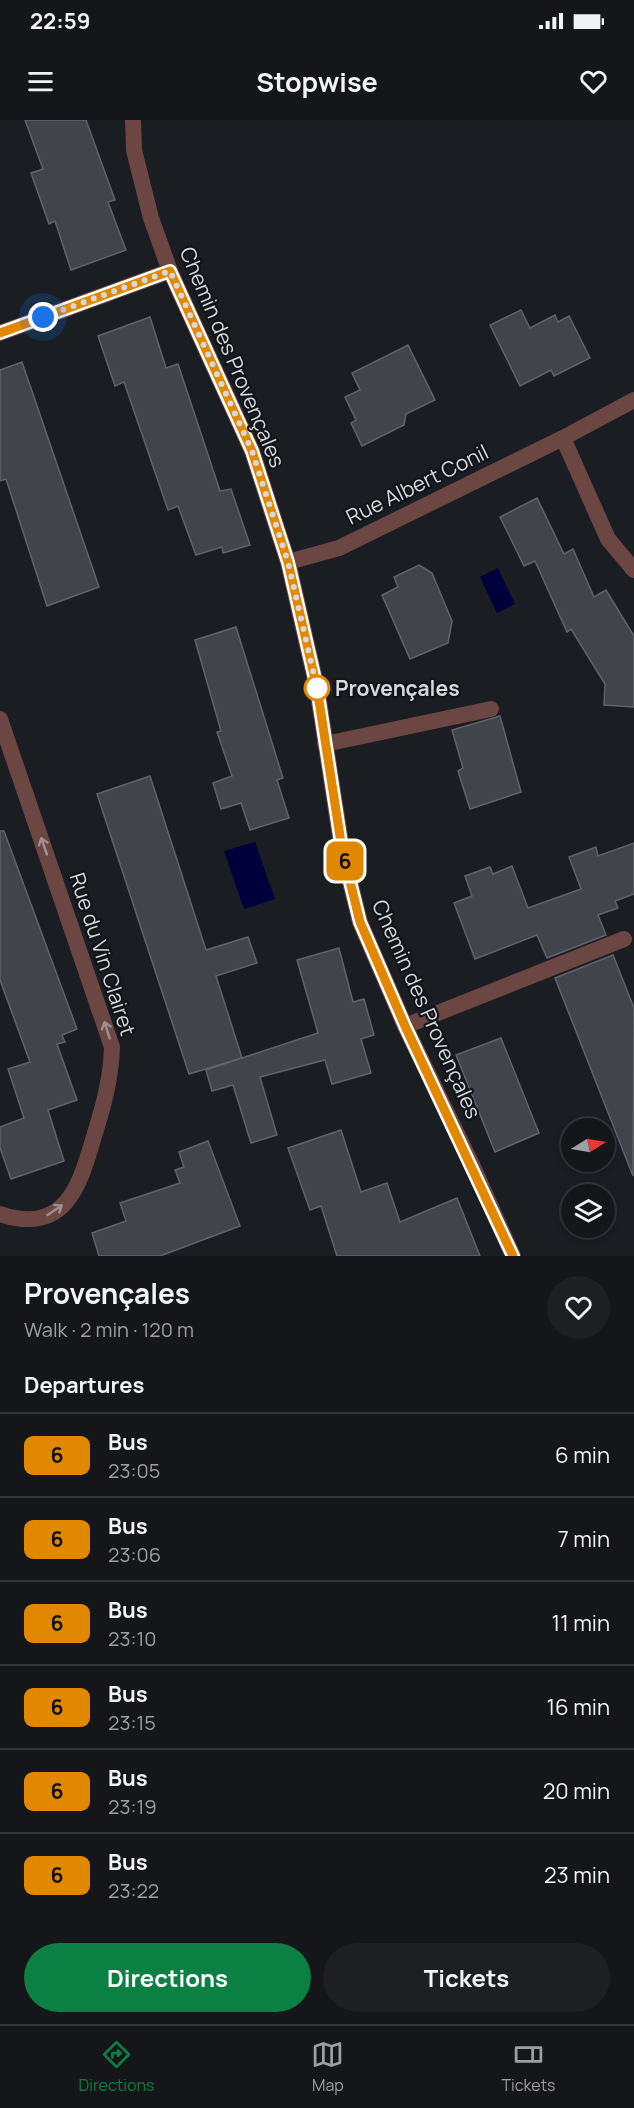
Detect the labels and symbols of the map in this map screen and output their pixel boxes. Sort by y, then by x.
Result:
street label: Chemin des Provençales [174,243,292,471]
your location [28,302,58,332]
street label: Rue Albert Conil [341,437,493,531]
place label: Provençales [335,674,460,702]
marker: Provençales [304,675,330,701]
one-way arrow [37,837,48,856]
line badge: 6 [326,842,364,880]
street label: Rue du Vin Clairet [63,869,143,1039]
street label: Chemin des Provençales [366,895,488,1123]
one-way arrow [101,1021,112,1040]
north arrow [561,1118,615,1172]
one-way arrow [46,1203,63,1215]

